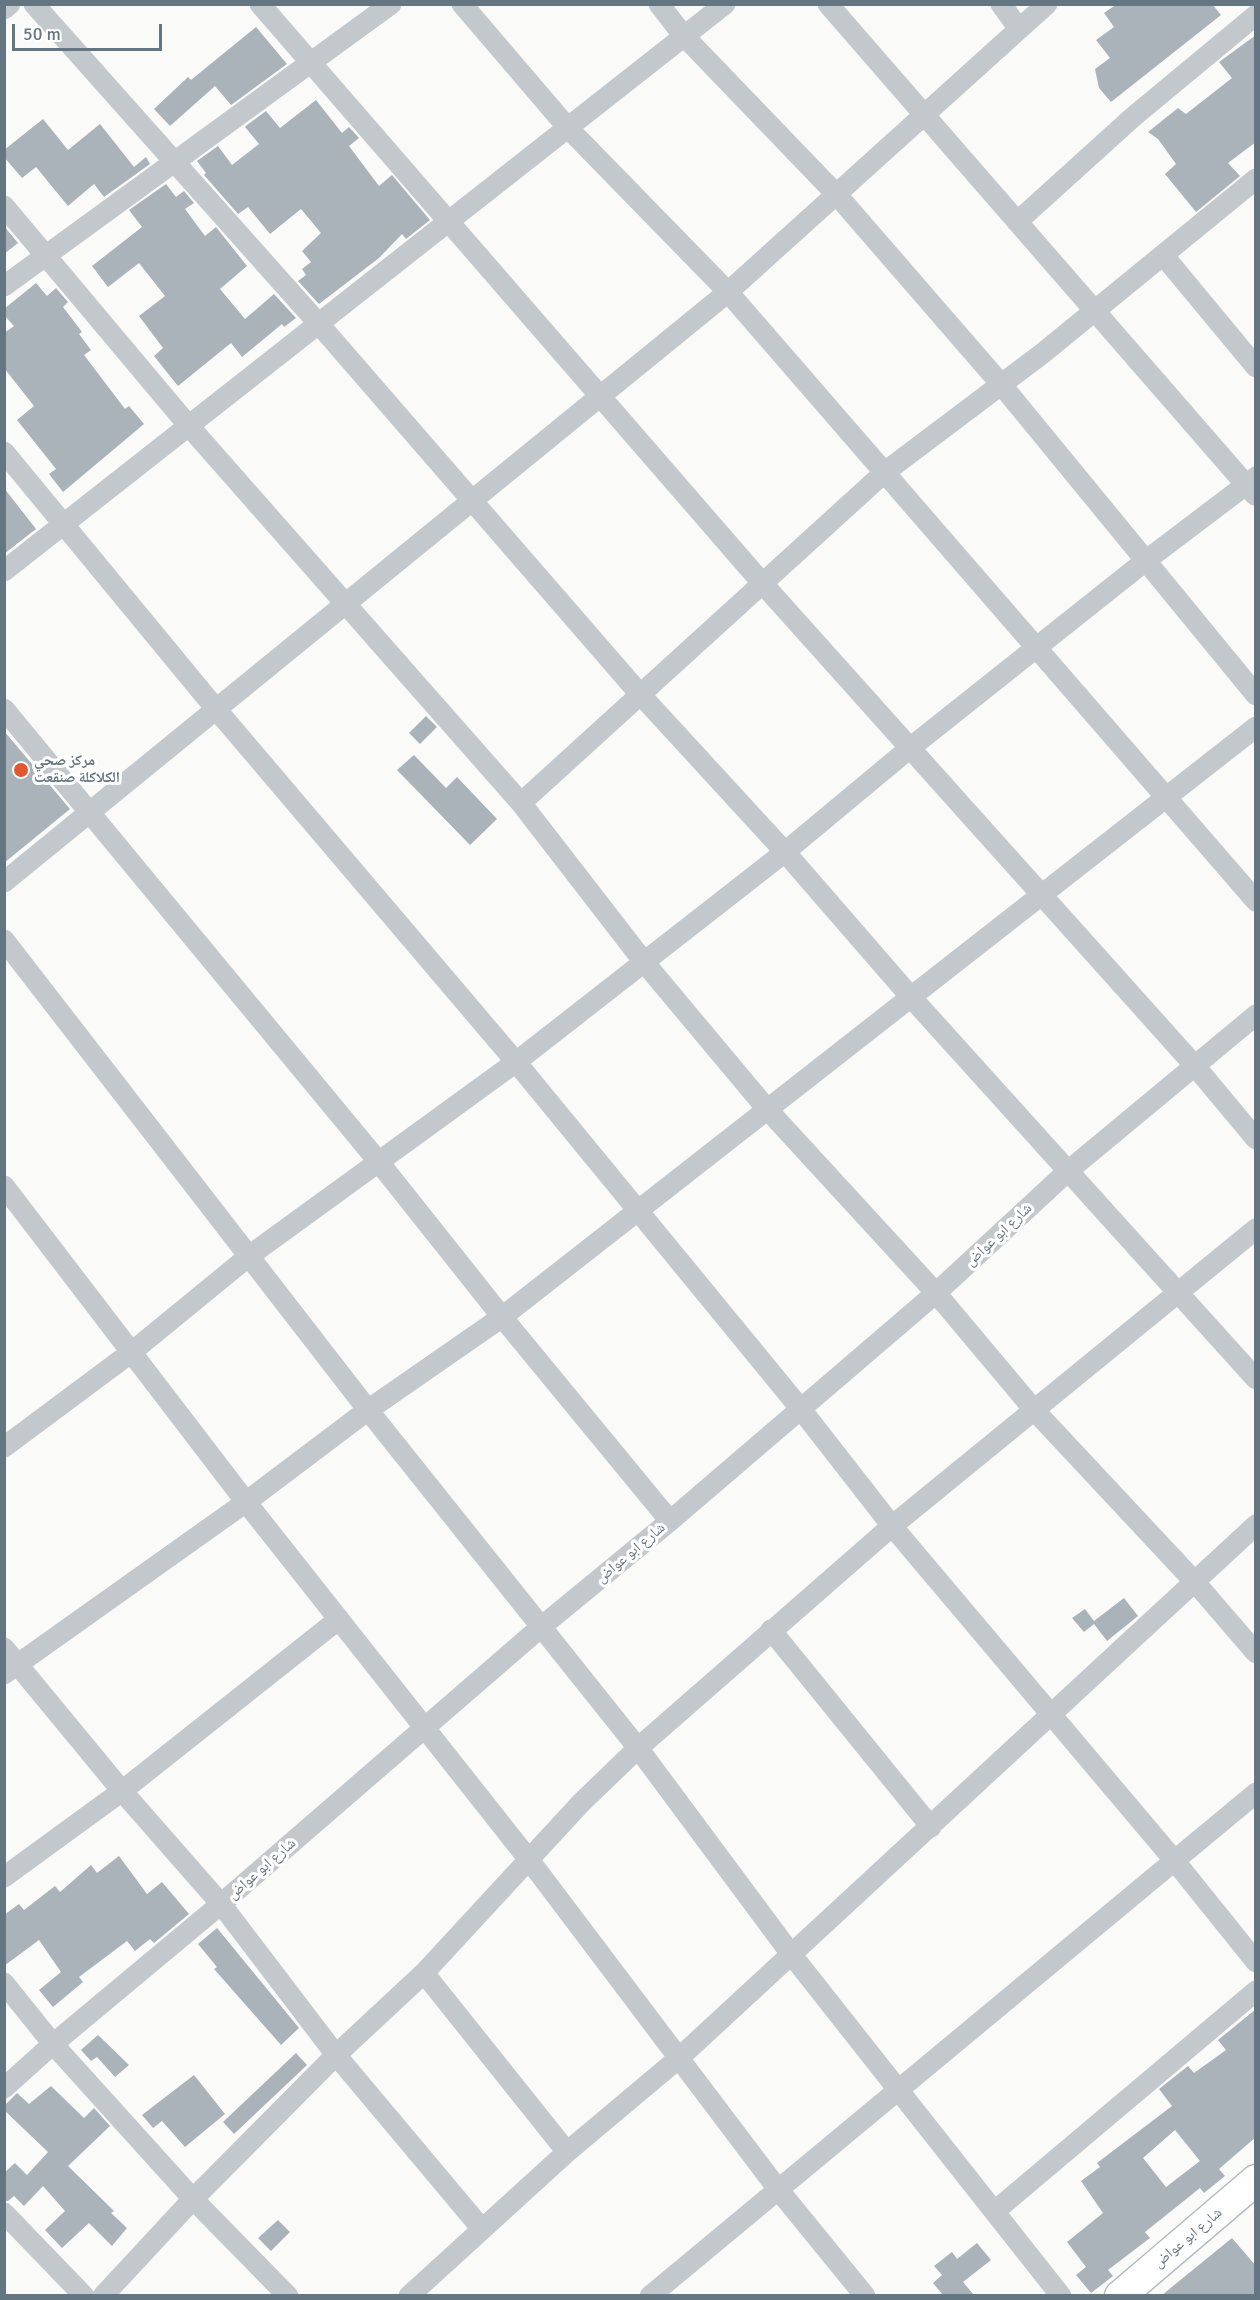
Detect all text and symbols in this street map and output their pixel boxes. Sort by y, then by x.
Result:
scale bar [15,12,165,50]
text: 50 m [23,23,61,45]
place label: مركز صحي الكلاكلة صنقعت [34,752,120,787]
marker: مركز صحي الكلاكلة صنقعت [12,761,30,779]
street label: شارع ابو عواض [962,1200,1036,1270]
street label: شارع ابو عواض [593,1519,669,1587]
street label: شارع ابو عواض [224,1835,300,1903]
street label: شارع ابو عواض [1150,2204,1226,2272]

